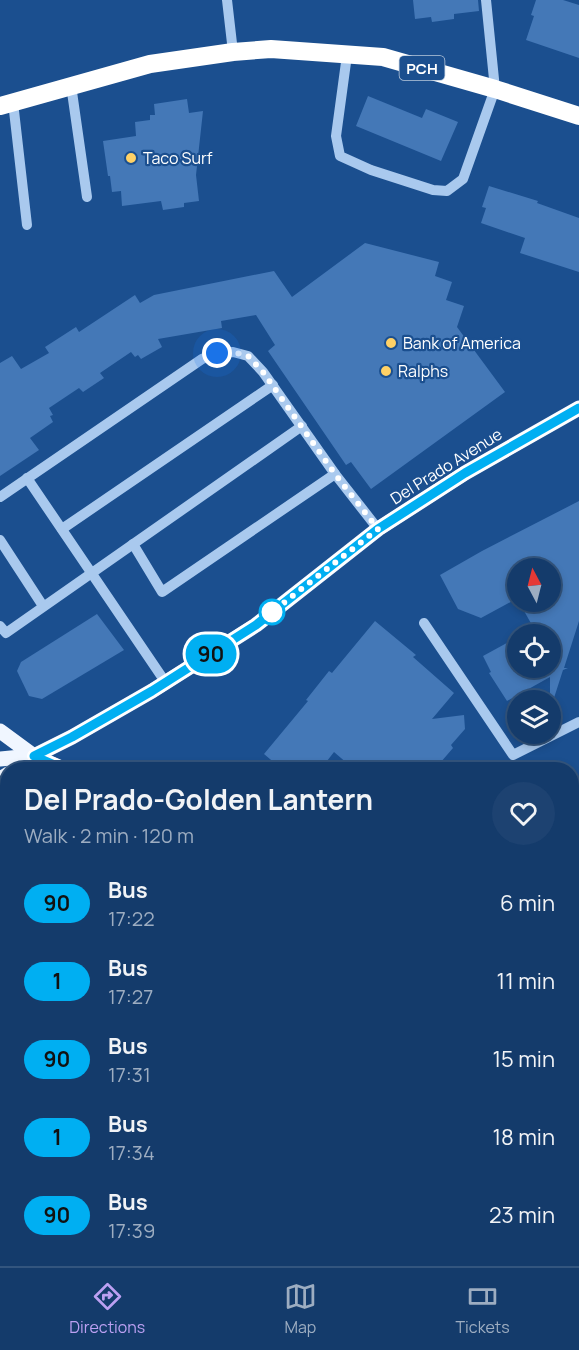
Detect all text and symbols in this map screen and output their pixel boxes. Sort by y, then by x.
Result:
road number: PCH [400,56,444,80]
place label: Taco Surf [143,147,213,169]
marker: Taco Surf [124,151,138,165]
place label: Bank of America [403,332,521,354]
marker: Bank of America [384,336,398,350]
your location [202,338,232,368]
place label: Ralphs [398,360,448,382]
marker: Ralphs [379,364,393,378]
street label: Del Prado Avenue [386,423,506,509]
north arrow [507,558,561,612]
map controls [507,558,561,744]
unlabelled marker [259,599,285,625]
button: locate [507,624,561,678]
line badge: 90 [184,634,238,674]
text: 90 [198,640,224,668]
button: layers [507,690,561,744]
text: Del Prado-Golden Lantern [24,780,373,818]
button: heart [492,782,555,845]
text: Walk · 2 min · 120 m [24,822,194,849]
text: Bus [108,875,148,905]
text: 6 min [500,888,555,918]
text: 90 [44,889,70,917]
text: 17:22 [108,905,155,932]
text: Bus [108,953,148,983]
text: 11 min [497,966,555,996]
text: 1 [52,967,62,995]
text: 17:27 [108,983,153,1010]
text: Bus [108,1031,148,1061]
text: 15 min [492,1044,555,1074]
text: 90 [44,1045,70,1073]
text: 17:31 [108,1061,151,1088]
text: Bus [108,1109,148,1139]
text: 18 min [492,1122,555,1152]
text: 1 [52,1123,62,1151]
text: 17:34 [108,1139,155,1166]
text: Bus [108,1187,148,1217]
text: 23 min [489,1200,555,1230]
text: 90 [44,1201,70,1229]
text: 17:39 [108,1217,155,1244]
tab: Directions [69,1280,145,1338]
tab: Map [284,1280,317,1338]
tab: Tickets [456,1280,510,1338]

